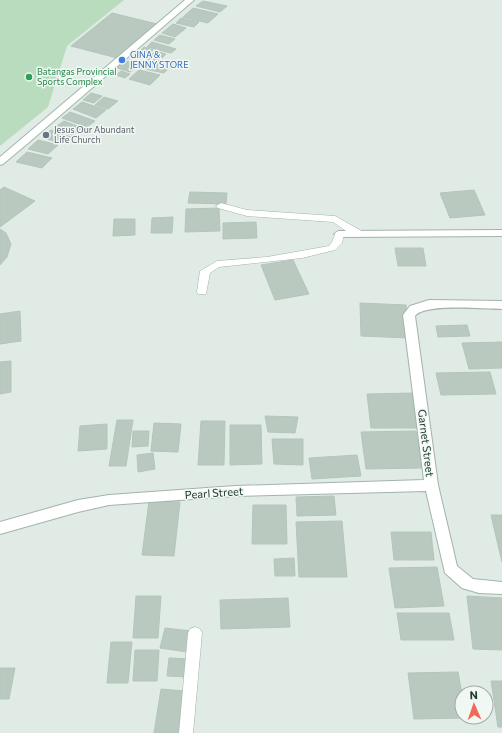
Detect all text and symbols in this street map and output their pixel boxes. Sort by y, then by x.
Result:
place label: GINA & JENNY STORE [130,49,189,70]
marker: GINA & JENNY STORE [117,55,127,65]
place label: Batangas Provincial Sports Complex [37,66,117,87]
marker: Batangas Provincial Sports Complex [24,72,34,82]
place label: Jesus Our Abundant Life Church [54,124,135,145]
marker: Jesus Our Abundant Life Church [41,130,51,140]
street label: Garnet Street [416,408,437,478]
street label: Pearl Street [184,484,244,501]
north arrow [454,685,494,725]
text: N [469,688,478,701]

